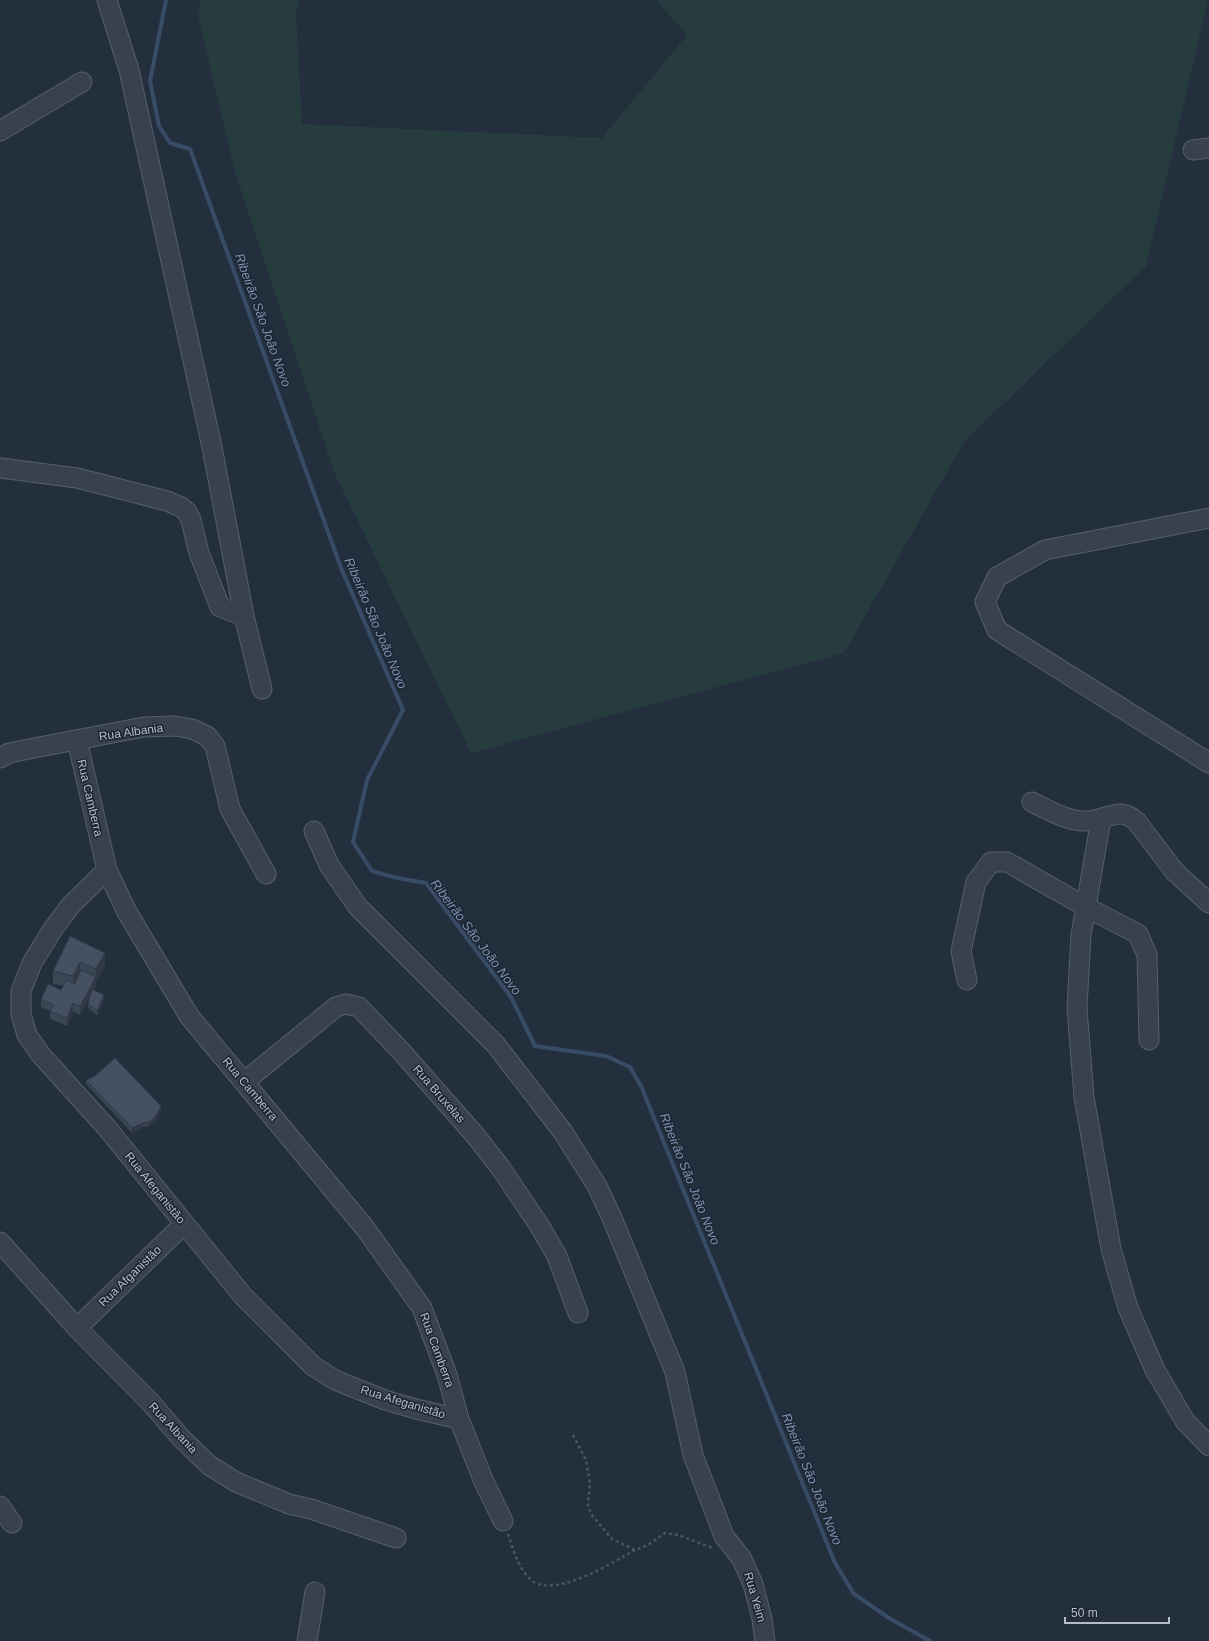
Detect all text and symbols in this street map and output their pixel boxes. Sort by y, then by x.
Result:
water label: Ribeirão São João Novo [232,251,294,389]
water label: Ribeirão São João Novo [342,555,410,691]
street label: Rua Albania [98,721,164,743]
street label: Rua Camberra [74,758,106,838]
water label: Ribeirão São João Novo [428,876,524,998]
street label: Rua Camberra [219,1054,281,1124]
street label: Rua Bruxelas [410,1062,468,1126]
water label: Ribeirão São João Novo [657,1111,723,1247]
street label: Rua Afeganistão [122,1149,188,1227]
street label: Rua Afganistão [96,1242,164,1309]
street label: Rua Camberra [417,1311,457,1390]
street label: Rua Afeganistão [359,1382,447,1422]
street label: Rua Albania [146,1400,200,1457]
water label: Ribeirão São João Novo [779,1411,845,1547]
street label: Rua Yeim [741,1570,769,1624]
scale bar [1065,1599,1169,1625]
text: 50 m [1071,1606,1098,1620]

